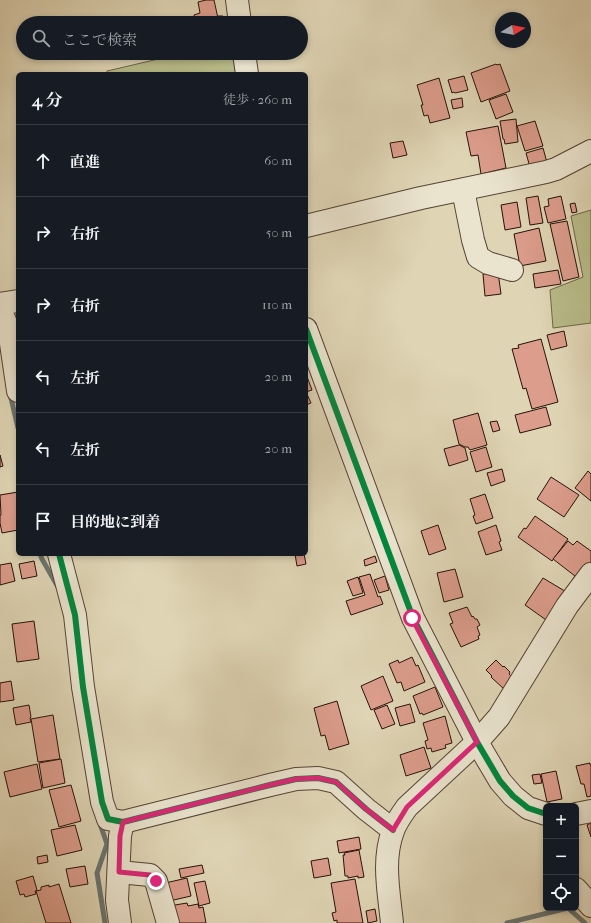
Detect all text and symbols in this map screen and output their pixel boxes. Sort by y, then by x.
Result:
north arrow [495,12,531,48]
search box [16,16,308,60]
icon: search [30,27,52,49]
text: ここで検索 [62,31,137,49]
text: 4 分 [32,90,63,110]
text: 徒歩 · 260 m [223,92,292,107]
icon: ahead [32,150,54,172]
text: 直進 [70,153,100,171]
text: 60 m [264,153,292,168]
icon: right [32,222,54,244]
text: 右折 [70,225,100,243]
text: 50 m [266,225,292,240]
icon: right [32,294,54,316]
text: 右折 [70,297,100,315]
text: 110 m [262,297,292,312]
icon: left [32,366,54,388]
text: 左折 [70,369,100,387]
text: 20 m [265,369,292,384]
icon: left [32,438,54,460]
text: 左折 [70,441,100,459]
text: 20 m [265,441,292,456]
icon: arrive [32,510,54,532]
text: 目的地に到着 [70,513,160,531]
route start [403,609,421,627]
map controls [543,803,579,911]
button: + [543,803,579,839]
button: − [543,839,579,875]
route end [147,872,165,890]
button: locate [543,875,579,911]

